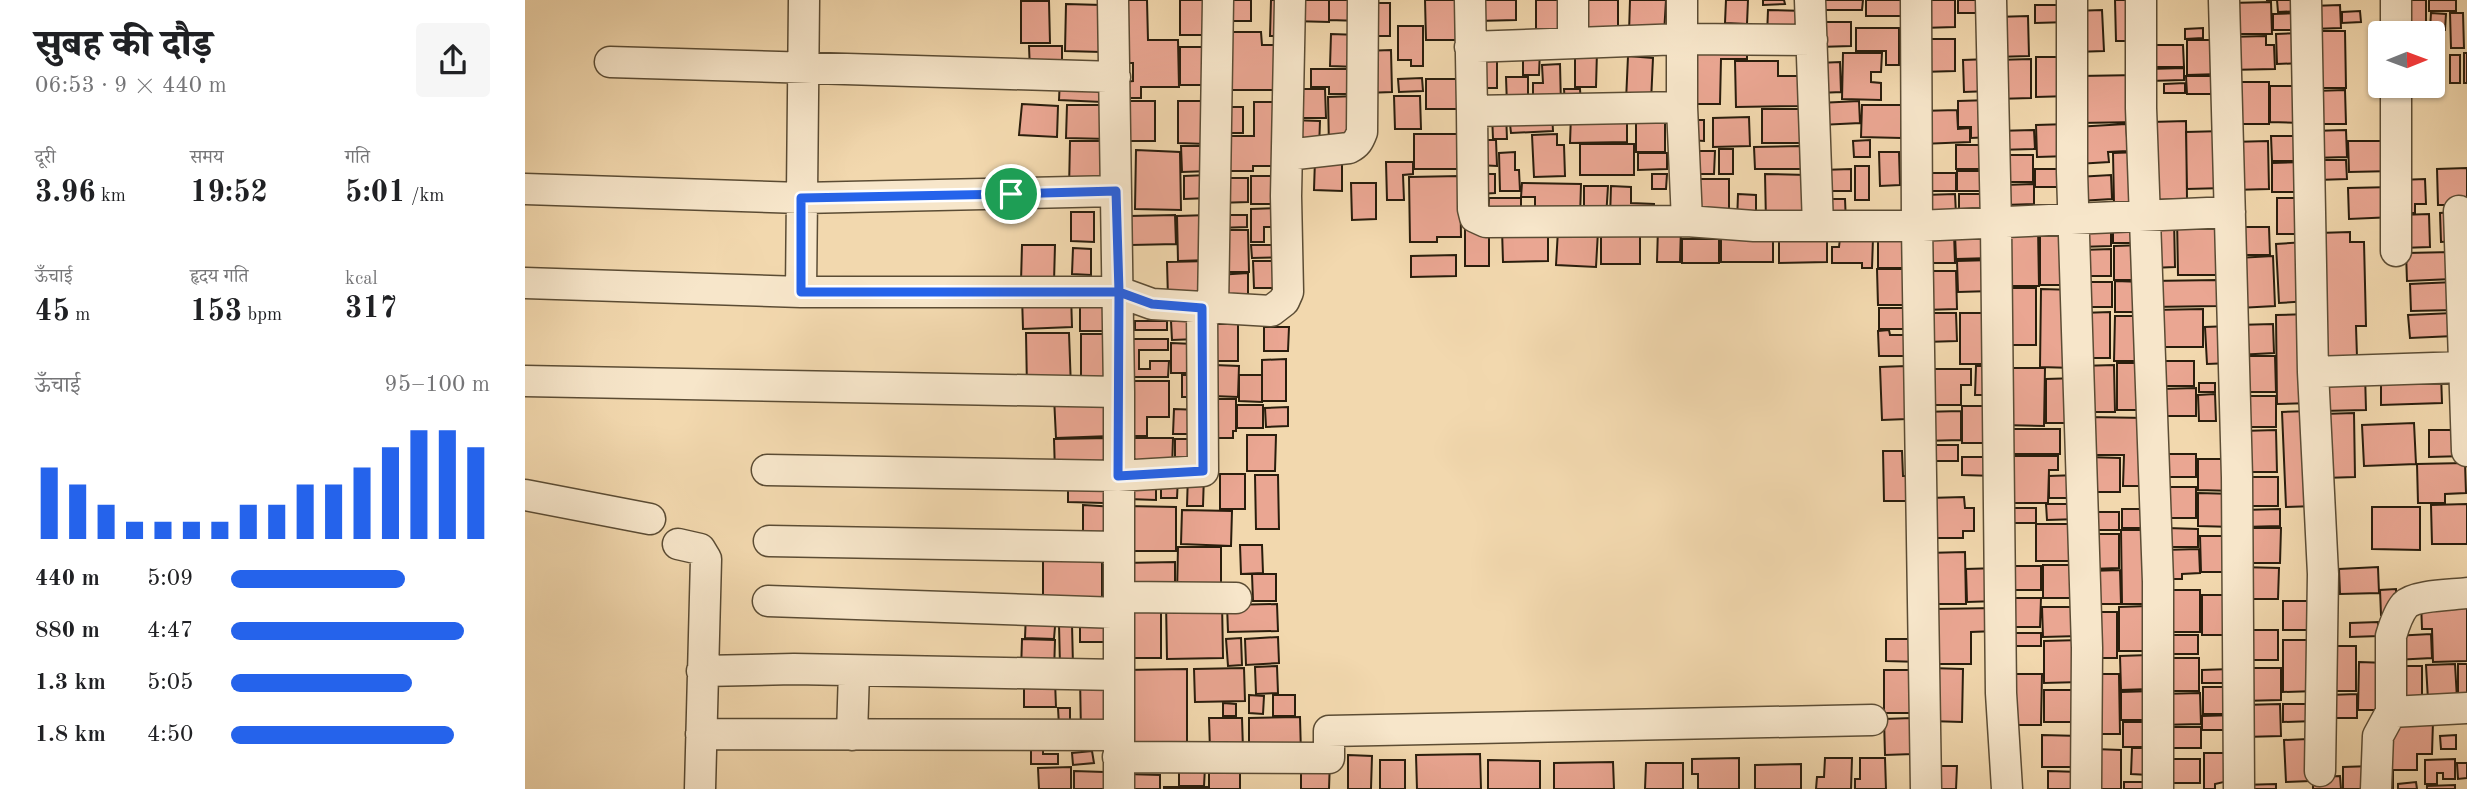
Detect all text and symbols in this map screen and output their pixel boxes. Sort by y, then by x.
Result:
north arrow [2368,21,2445,98]
map controls [2368,21,2445,98]
button: share [416,23,490,97]
text: सुबह की दौड़ [35,27,212,65]
text: 06:53 · 9 × 440 m [35,74,227,97]
text: दूरी [35,149,56,168]
text: समय [190,149,223,168]
text: गति [345,149,370,168]
pin [981,164,1041,224]
icon: arrive [992,175,1030,213]
text: 3.96 [35,178,96,208]
text: 19:52 [190,178,268,208]
text: 5:01 [345,178,406,208]
text: km [96,187,126,206]
text: /km [406,187,444,206]
text: ऊँचाई [35,268,72,287]
text: हृदय गति [190,268,249,287]
text: kcal [345,270,378,289]
text: 317 [345,294,397,324]
text: 45 [35,297,70,327]
text: 153 [190,297,242,327]
text: m [70,306,90,325]
text: bpm [242,306,282,325]
text: 95–100 m [384,373,490,396]
text: ऊँचाई [35,374,80,397]
text: 440 m [35,567,100,590]
text: 5:09 [147,567,193,590]
text: 880 m [35,619,100,642]
text: 4:47 [147,619,193,642]
text: 1.3 km [35,671,106,694]
text: 5:05 [147,671,193,694]
text: 1.8 km [35,723,106,746]
text: 4:50 [147,723,193,746]

